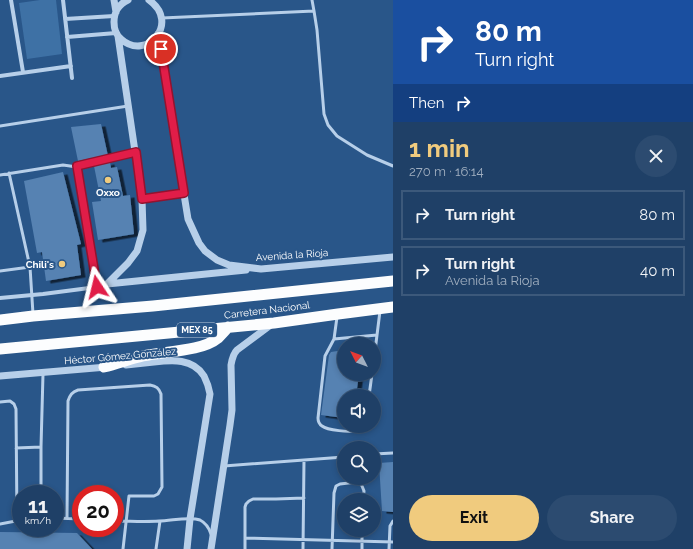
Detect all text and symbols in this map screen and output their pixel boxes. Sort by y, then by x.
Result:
text: 80 m [475,15,542,48]
icon: right [409,16,461,68]
pin [144,32,178,66]
icon: arrive [150,38,172,60]
text: Turn right [475,49,554,70]
icon: right [452,92,474,114]
text: Then [409,94,444,112]
text: 1 min [409,134,470,163]
button: close [635,135,677,177]
text: 270 m · 16:14 [409,164,484,179]
marker: Oxxo [103,175,113,185]
place label: Oxxo [96,187,120,198]
icon: right [411,204,433,226]
text: Turn right [445,206,515,224]
text: 80 m [639,206,675,224]
street label: Avenida la Rioja [255,247,329,263]
text: Turn right [445,255,515,273]
place label: Chili's [26,259,54,270]
marker: Chili's [57,259,67,269]
icon: right [411,260,433,282]
text: 40 m [640,262,675,280]
position arrow [76,266,118,308]
text: Avenida la Rioja [445,273,540,288]
street label: Carretera Nacional [223,299,311,321]
road number: MEX 85 [177,323,217,337]
north arrow [337,337,381,381]
map controls [337,337,381,537]
street label: Héctor Gómez González [64,346,176,366]
button: sound [337,389,381,433]
button: search [337,441,381,485]
speed limit sign: 20 [72,485,124,537]
button: layers [337,493,381,537]
text: 11 [28,494,48,518]
button: Exit [409,495,539,541]
button: Share [547,495,677,541]
text: km/h [25,515,51,526]

